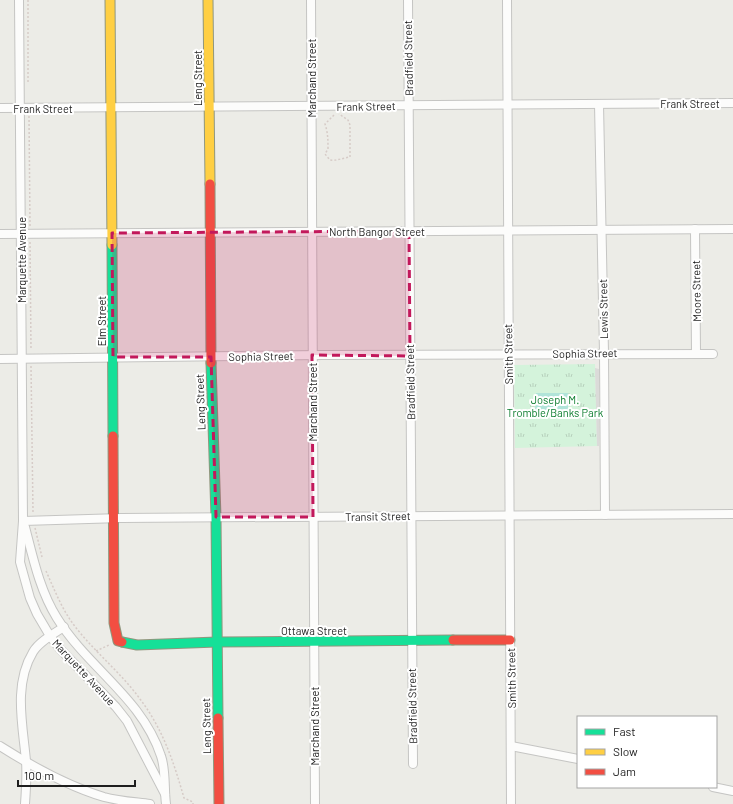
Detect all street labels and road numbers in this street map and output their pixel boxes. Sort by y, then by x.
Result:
street label: Bradfield Street [401,20,415,96]
street label: Marchand Street [305,39,318,117]
street label: Leng Street [191,50,204,106]
street label: Frank Street [660,97,720,110]
street label: Frank Street [336,99,396,113]
street label: Frank Street [13,102,73,115]
street label: Marquette Avenue [15,217,28,303]
street label: North Bangor Street [329,225,425,238]
street label: Moore Street [689,260,703,322]
street label: Lewis Street [596,279,610,339]
street label: Elm Street [95,296,108,346]
street label: Smith Street [501,324,515,384]
street label: Bradfield Street [403,344,417,420]
street label: Sophia Street [552,346,618,360]
street label: Sophia Street [228,349,294,363]
street label: Marchand Street [306,363,319,441]
street label: Leng Street [193,374,207,430]
street label: Transit Street [345,509,411,523]
street label: Ottawa Street [281,624,347,637]
street label: Marquette Avenue [50,636,118,708]
street label: Smith Street [504,648,518,708]
street label: Bradfield Street [405,668,419,744]
street label: Marchand Street [308,687,321,765]
street label: Leng Street [199,698,213,754]

